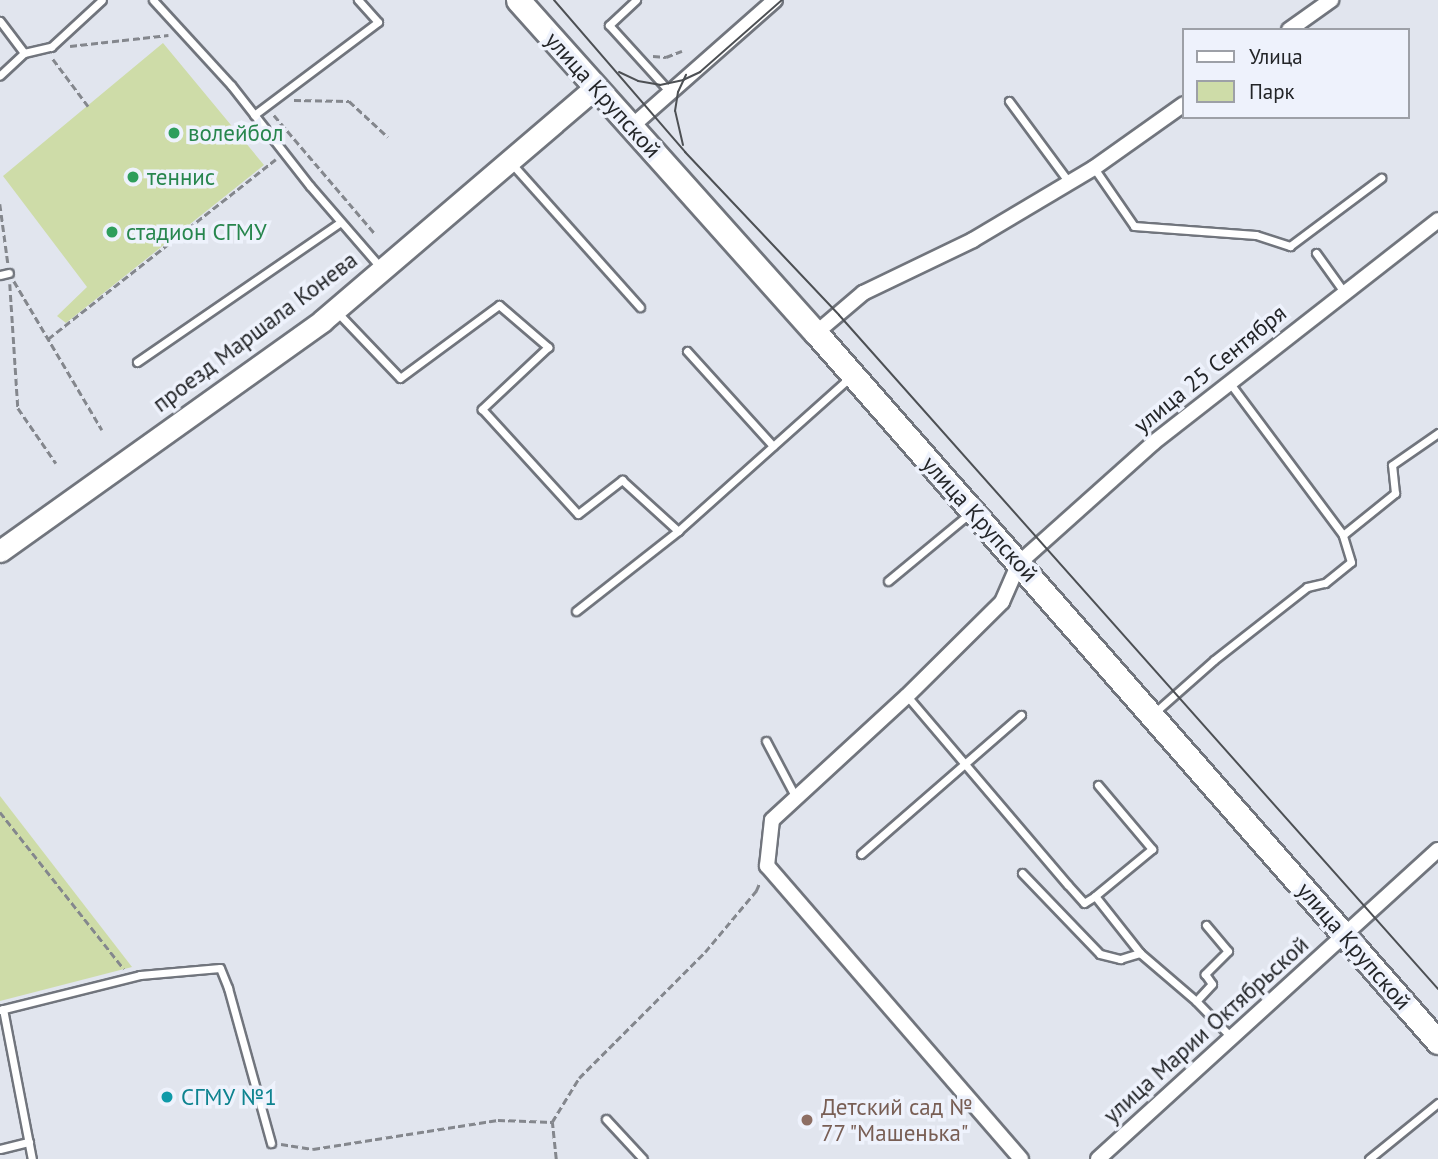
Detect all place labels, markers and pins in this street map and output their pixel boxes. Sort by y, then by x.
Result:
place label: волейбол [188,119,284,147]
marker: волейбол [166,125,182,141]
place label: теннис [147,163,215,191]
marker: теннис [125,169,141,185]
place label: стадион СГМУ [126,218,267,246]
marker: стадион СГМУ [104,224,120,240]
place label: СГМУ №1 [181,1083,277,1111]
marker: СГМУ №1 [159,1089,175,1105]
place label: Детский сад № 77 "Машенька" [821,1093,973,1147]
marker: Детский сад № 77 "Машенька" [799,1112,815,1128]

